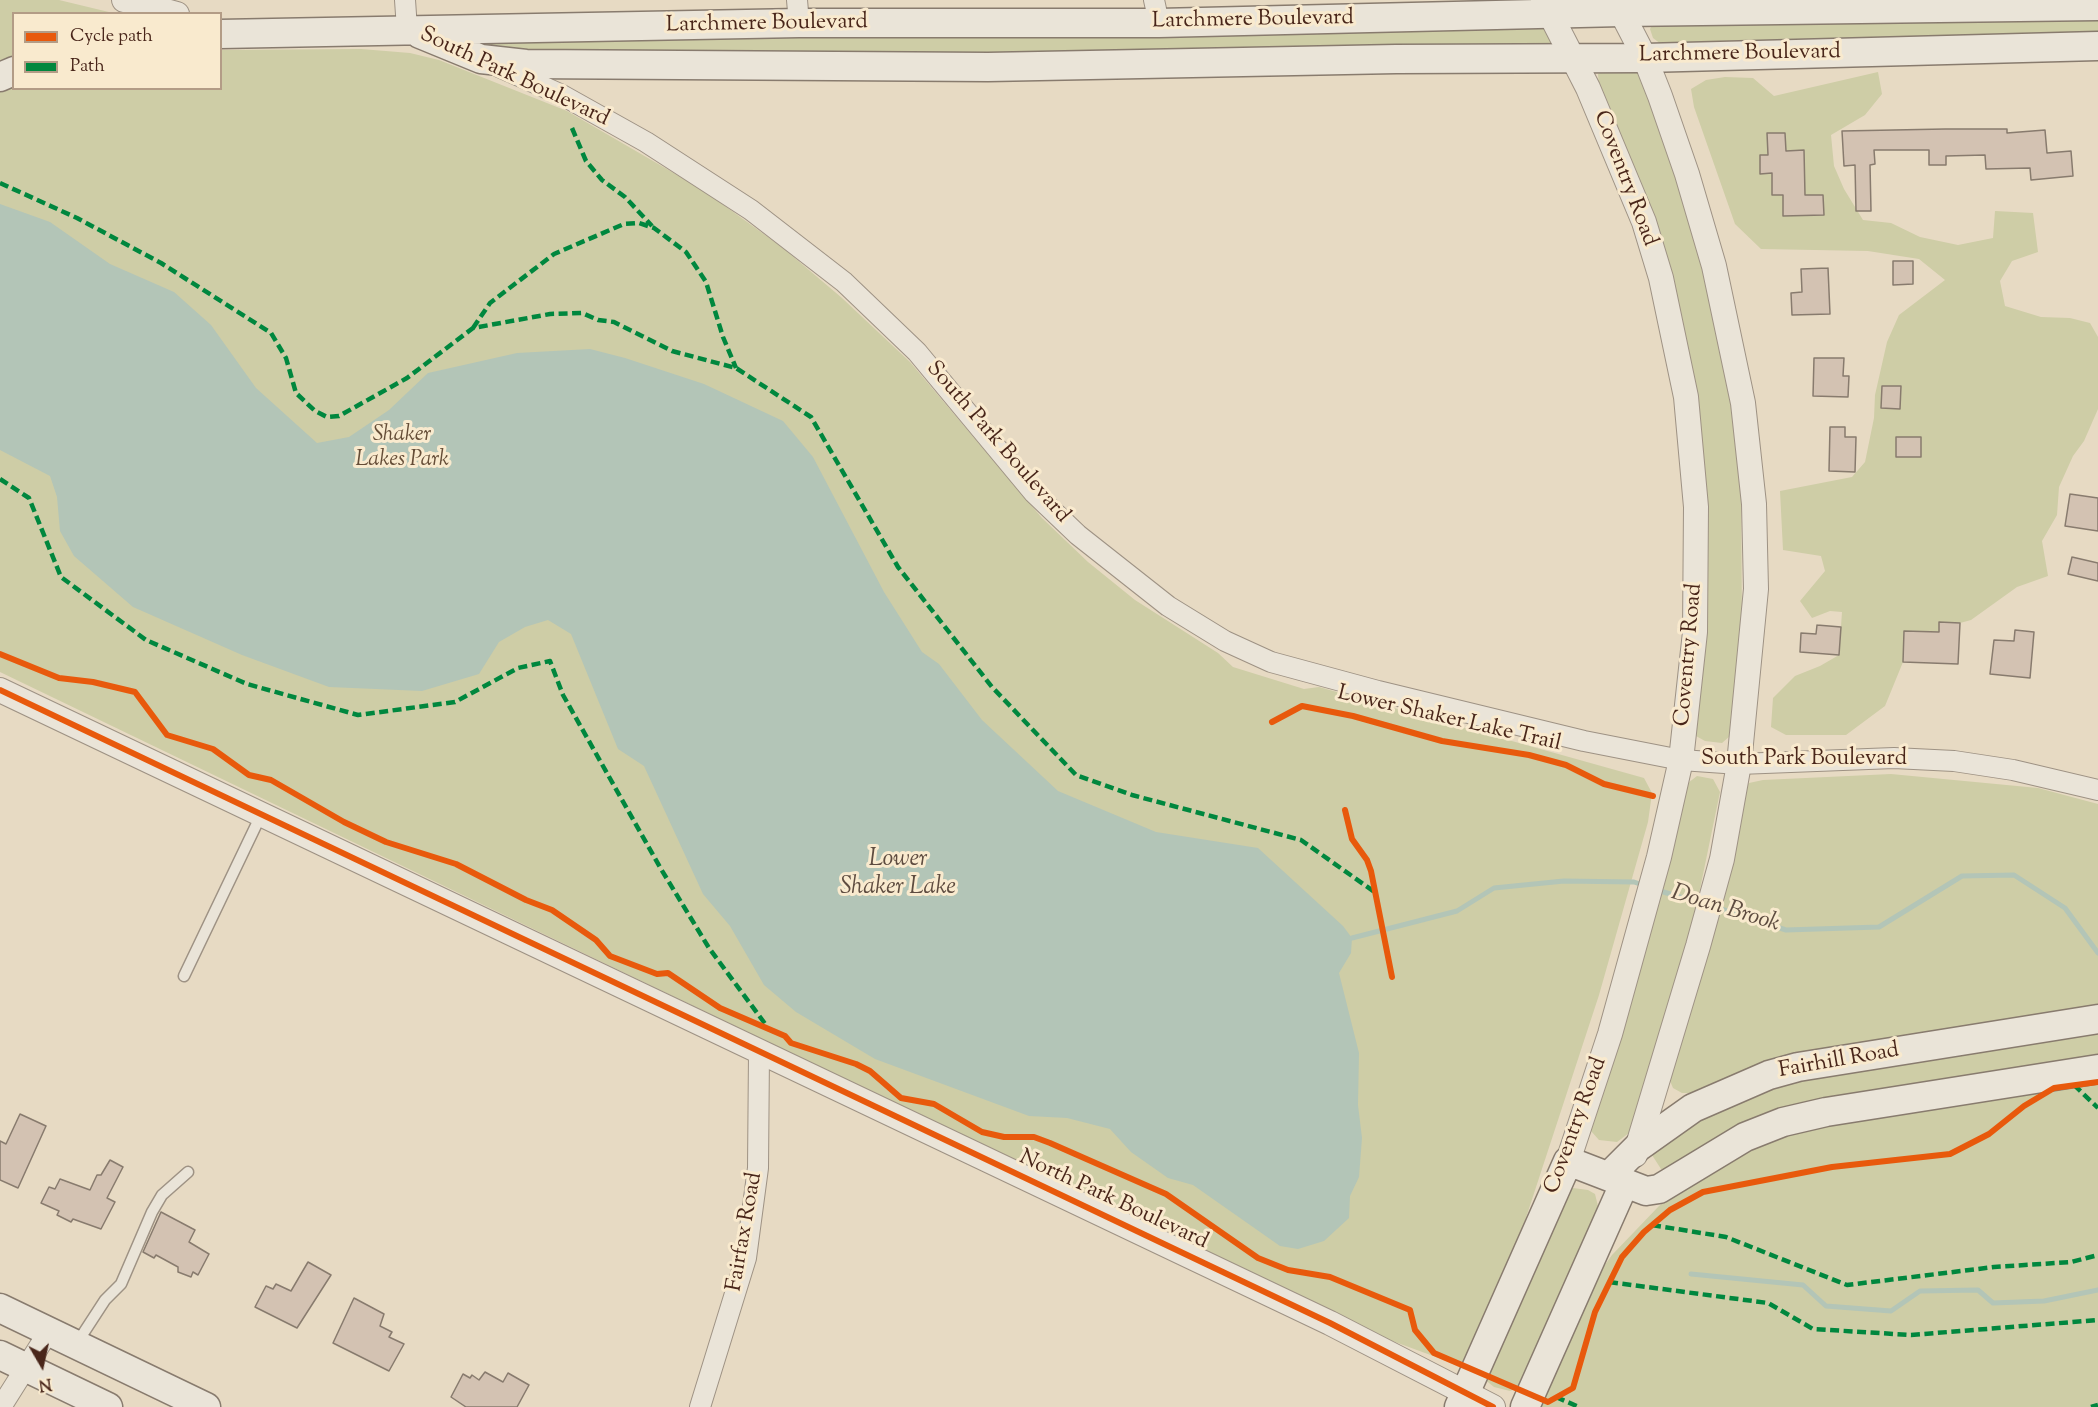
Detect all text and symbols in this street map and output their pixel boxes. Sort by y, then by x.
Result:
street label: Larchmere Boulevard [1152,6,1354,36]
street label: Larchmere Boulevard [666,10,868,40]
legend [12,12,222,90]
street label: South Park Boulevard [415,22,613,134]
text: Cycle path [70,24,153,50]
street label: Larchmere Boulevard [1639,40,1841,70]
text: Path [70,54,105,80]
street label: Coventry Road [1586,107,1662,251]
street label: South Park Boulevard [919,357,1075,529]
park label: Shaker Lakes Park [355,423,449,475]
street label: Coventry Road [1671,582,1709,728]
street label: Lower Shaker Lake Trail [1335,681,1563,759]
street label: South Park Boulevard [1701,747,1907,773]
water label: Lower Shaker Lake [840,847,956,903]
water label: Doan Brook [1667,880,1783,940]
street label: Fairhill Road [1777,1038,1901,1086]
street label: Coventry Road [1540,1054,1614,1198]
street label: North Park Boulevard [1014,1146,1212,1256]
street label: Fairfax Road [723,1170,769,1294]
north arrow [12,1335,72,1395]
text: N [37,1371,53,1396]

